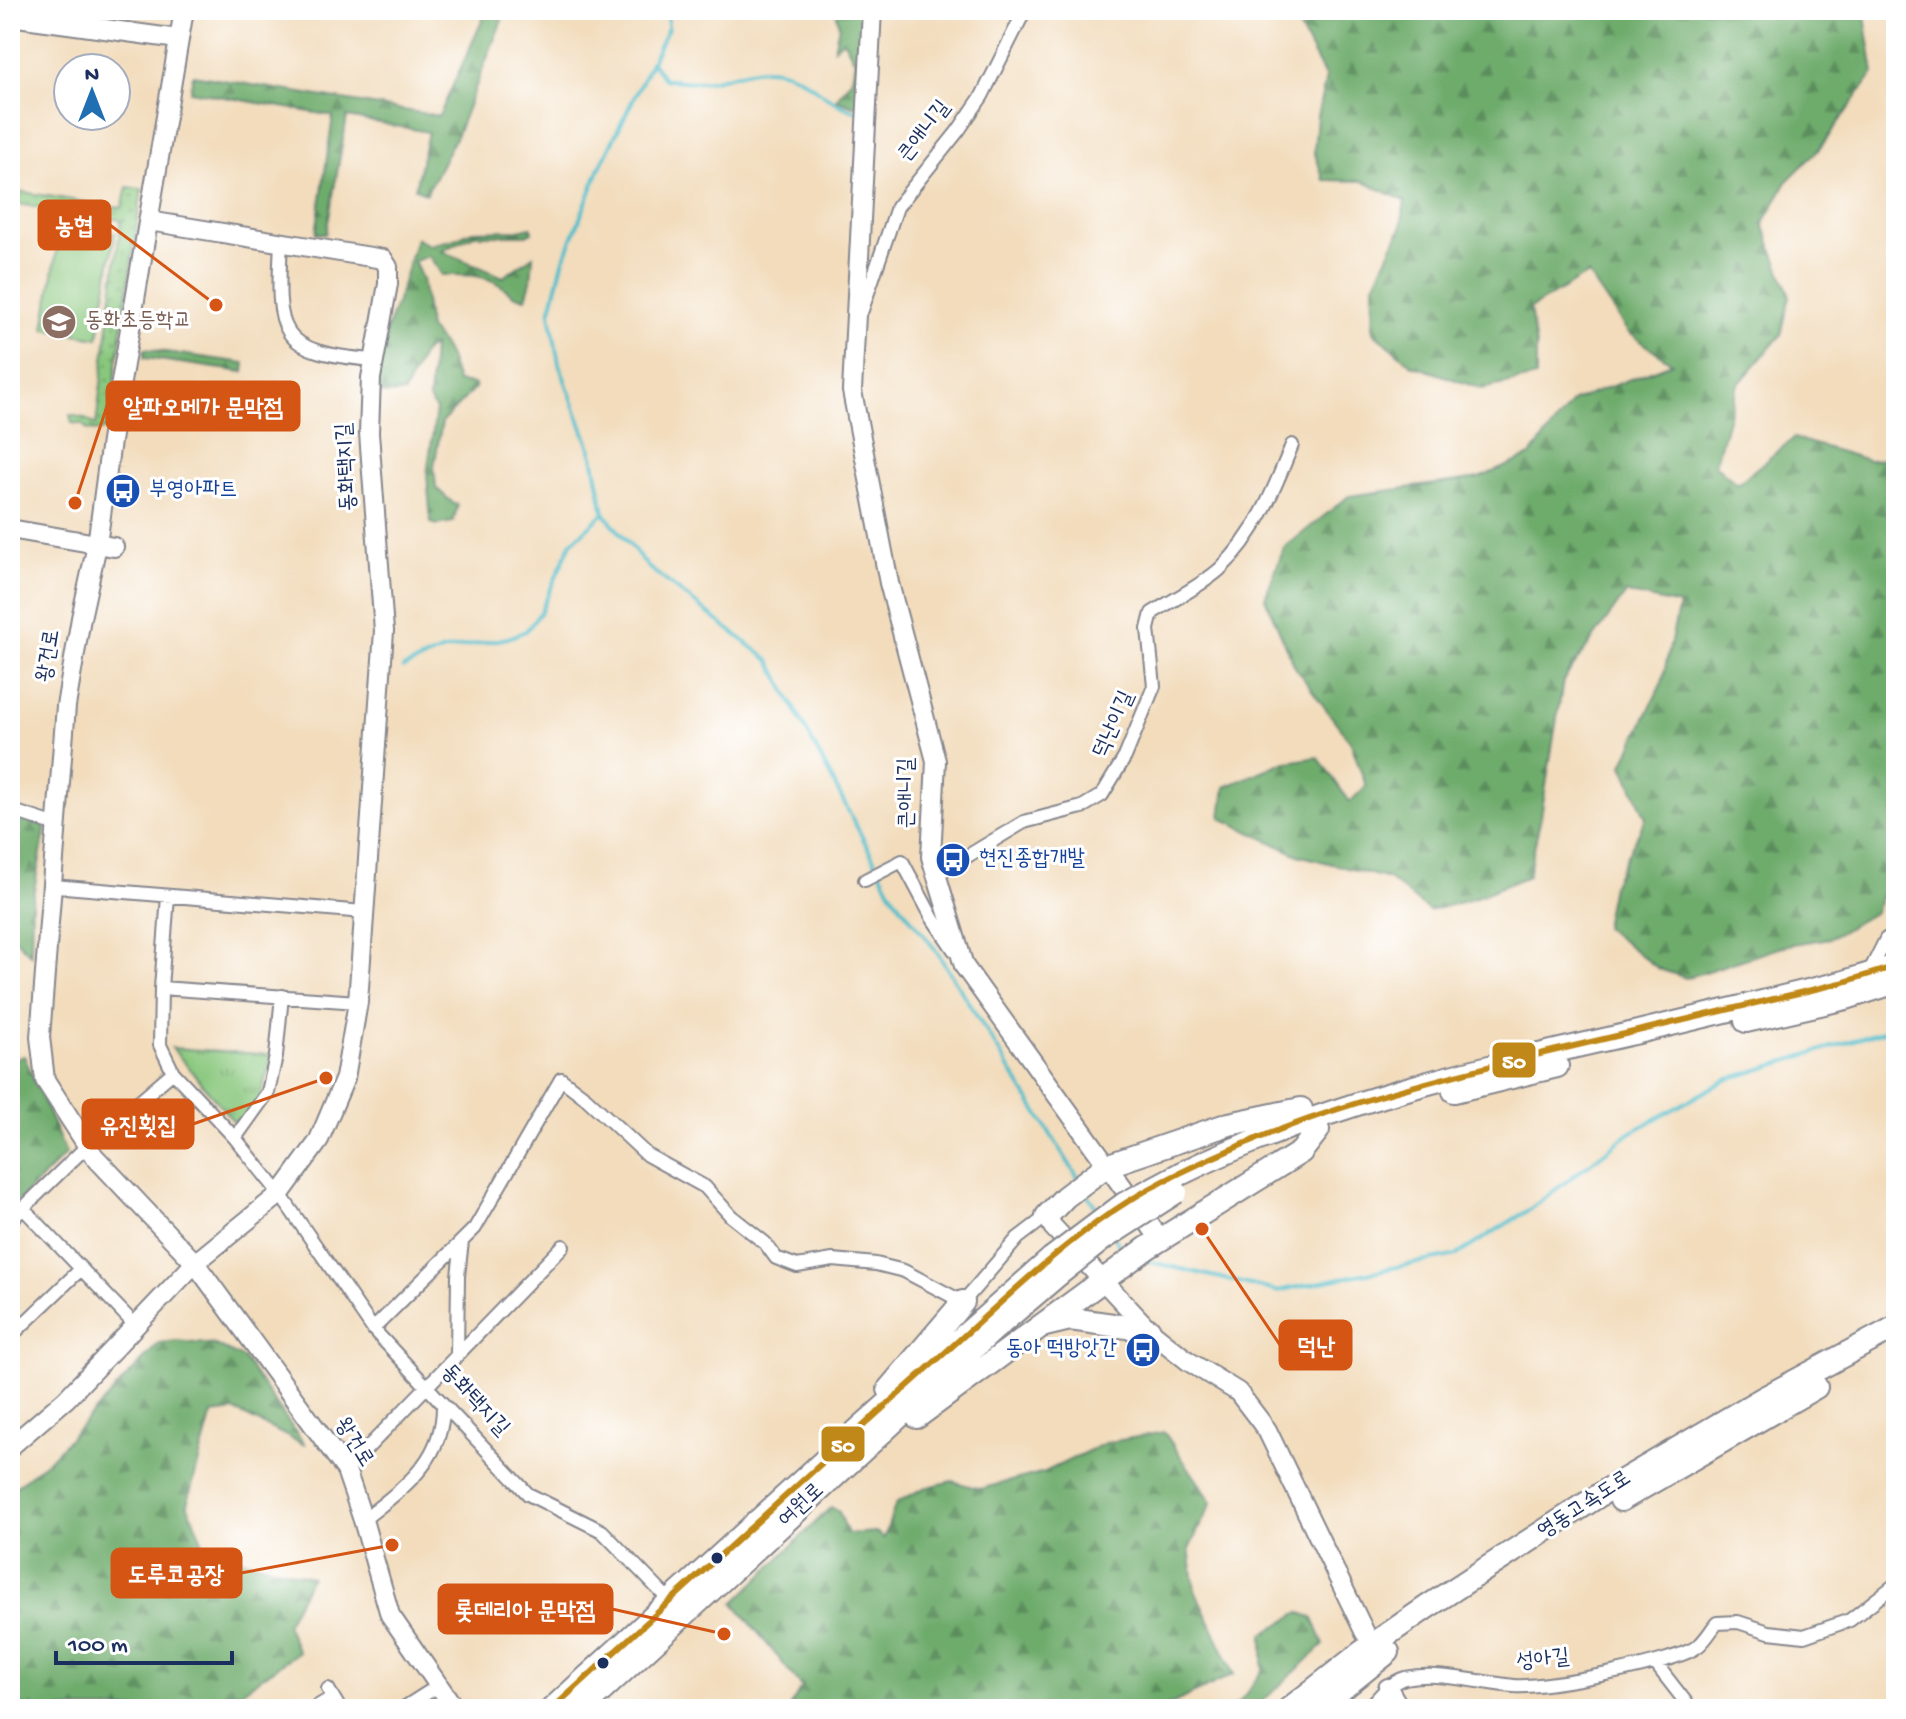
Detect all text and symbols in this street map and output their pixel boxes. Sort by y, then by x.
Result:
north arrow [52,52,132,132]
text: N [85,63,99,89]
street label: 큰애니길 [893,96,957,168]
callout: 농협 [39,201,110,249]
text: 농협 [55,214,93,243]
school or university icon: 동화초등학교 [40,303,78,341]
place label: 동화초등학교 [85,309,191,335]
callout: 알파오메가 문막점 [107,382,299,430]
text: 알파오메가 문막점 [123,396,283,425]
street label: 동화택지길 [333,422,363,512]
bus stop icon: 부영아파트 [104,472,142,510]
place label: 부영아파트 [149,478,238,504]
street label: 왕건로 [33,628,67,684]
street label: 덕난이길 [1089,687,1141,763]
street label: 큰애니길 [895,757,921,828]
bus stop icon: 현진종합개발 [934,841,972,879]
place label: 현진종합개발 [979,847,1085,873]
line badge: 50 [1491,1041,1537,1079]
text: 50 [1502,1051,1527,1077]
callout: 유진횟집 [83,1100,193,1148]
text: 유진횟집 [99,1113,177,1143]
callout: 덕난 [1280,1321,1351,1369]
bus stop icon: 동아 떡방앗간 [1124,1331,1162,1369]
text: 덕난 [1297,1335,1336,1364]
place label: 동아 떡방앗간 [1006,1337,1117,1363]
street label: 동화택지길 [434,1360,514,1442]
street label: 왕건로 [328,1414,378,1472]
line badge: 50 [820,1425,866,1463]
text: 50 [831,1435,856,1461]
street label: 영동고속도로 [1533,1466,1637,1546]
street label: 여원로 [774,1478,830,1534]
callout: 도루코공장 [112,1549,241,1597]
unlabelled marker [709,1550,725,1566]
text: 도루코공장 [128,1563,225,1592]
callout: 롯데리아 문막점 [439,1585,612,1633]
text: 롯데리아 문막점 [455,1599,595,1628]
scale bar [56,1615,232,1665]
text: 100 m [67,1632,128,1661]
street label: 성아길 [1515,1645,1571,1677]
unlabelled marker [595,1655,611,1671]

